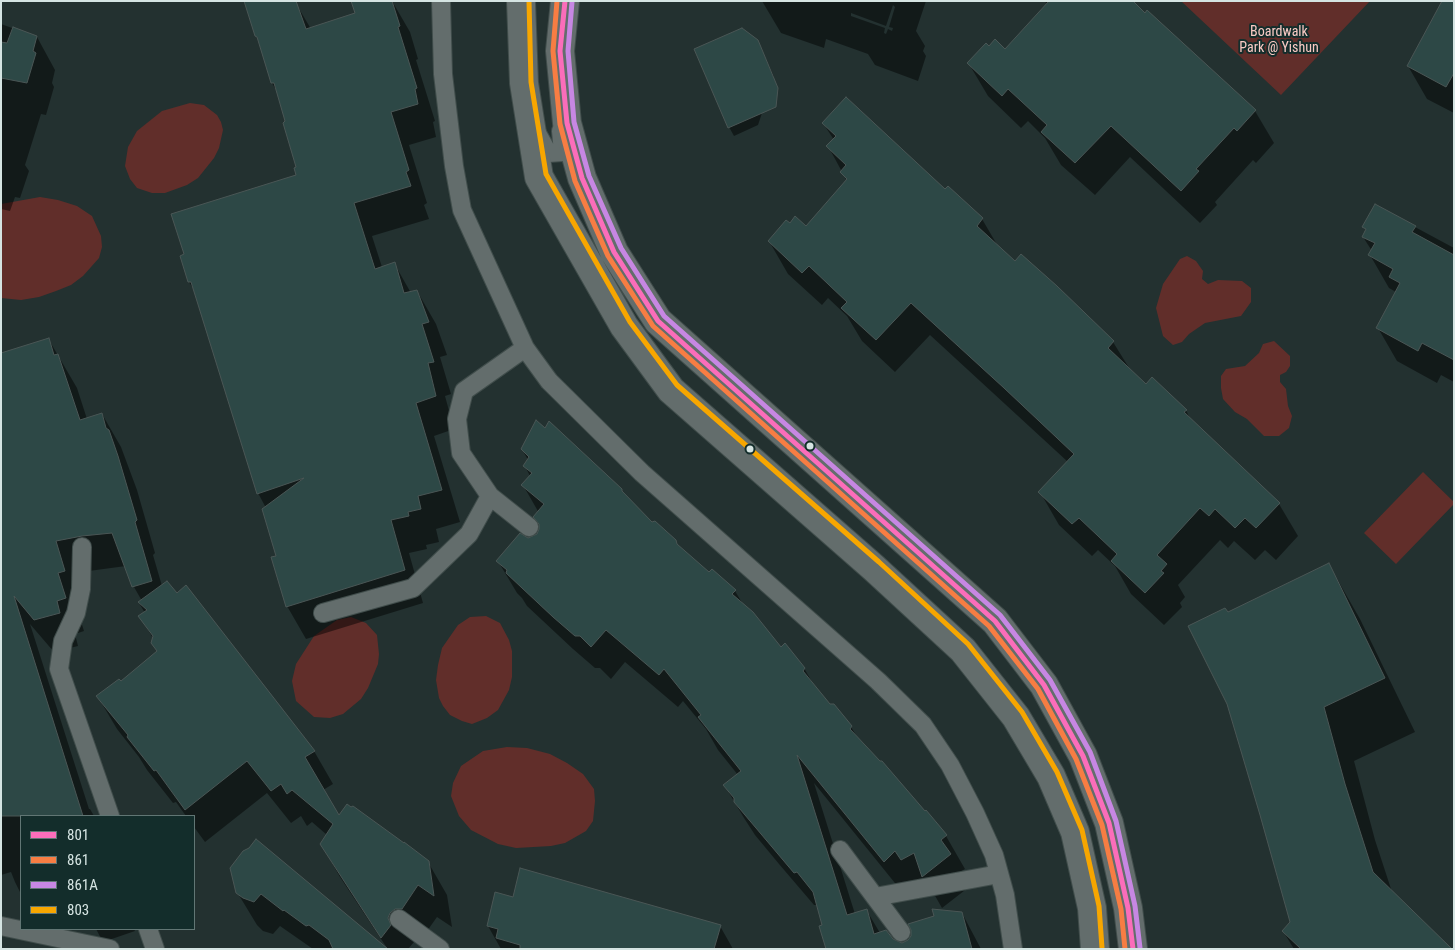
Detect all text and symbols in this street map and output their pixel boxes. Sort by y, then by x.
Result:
park label: Boardwalk Park @ Yishun [1239,24,1319,56]
unlabelled marker [805,441,815,451]
unlabelled marker [745,444,755,454]
legend [20,815,195,930]
text: 801 [67,826,89,844]
text: 861 [67,851,89,869]
text: 861A [67,876,98,894]
text: 803 [67,901,89,919]

